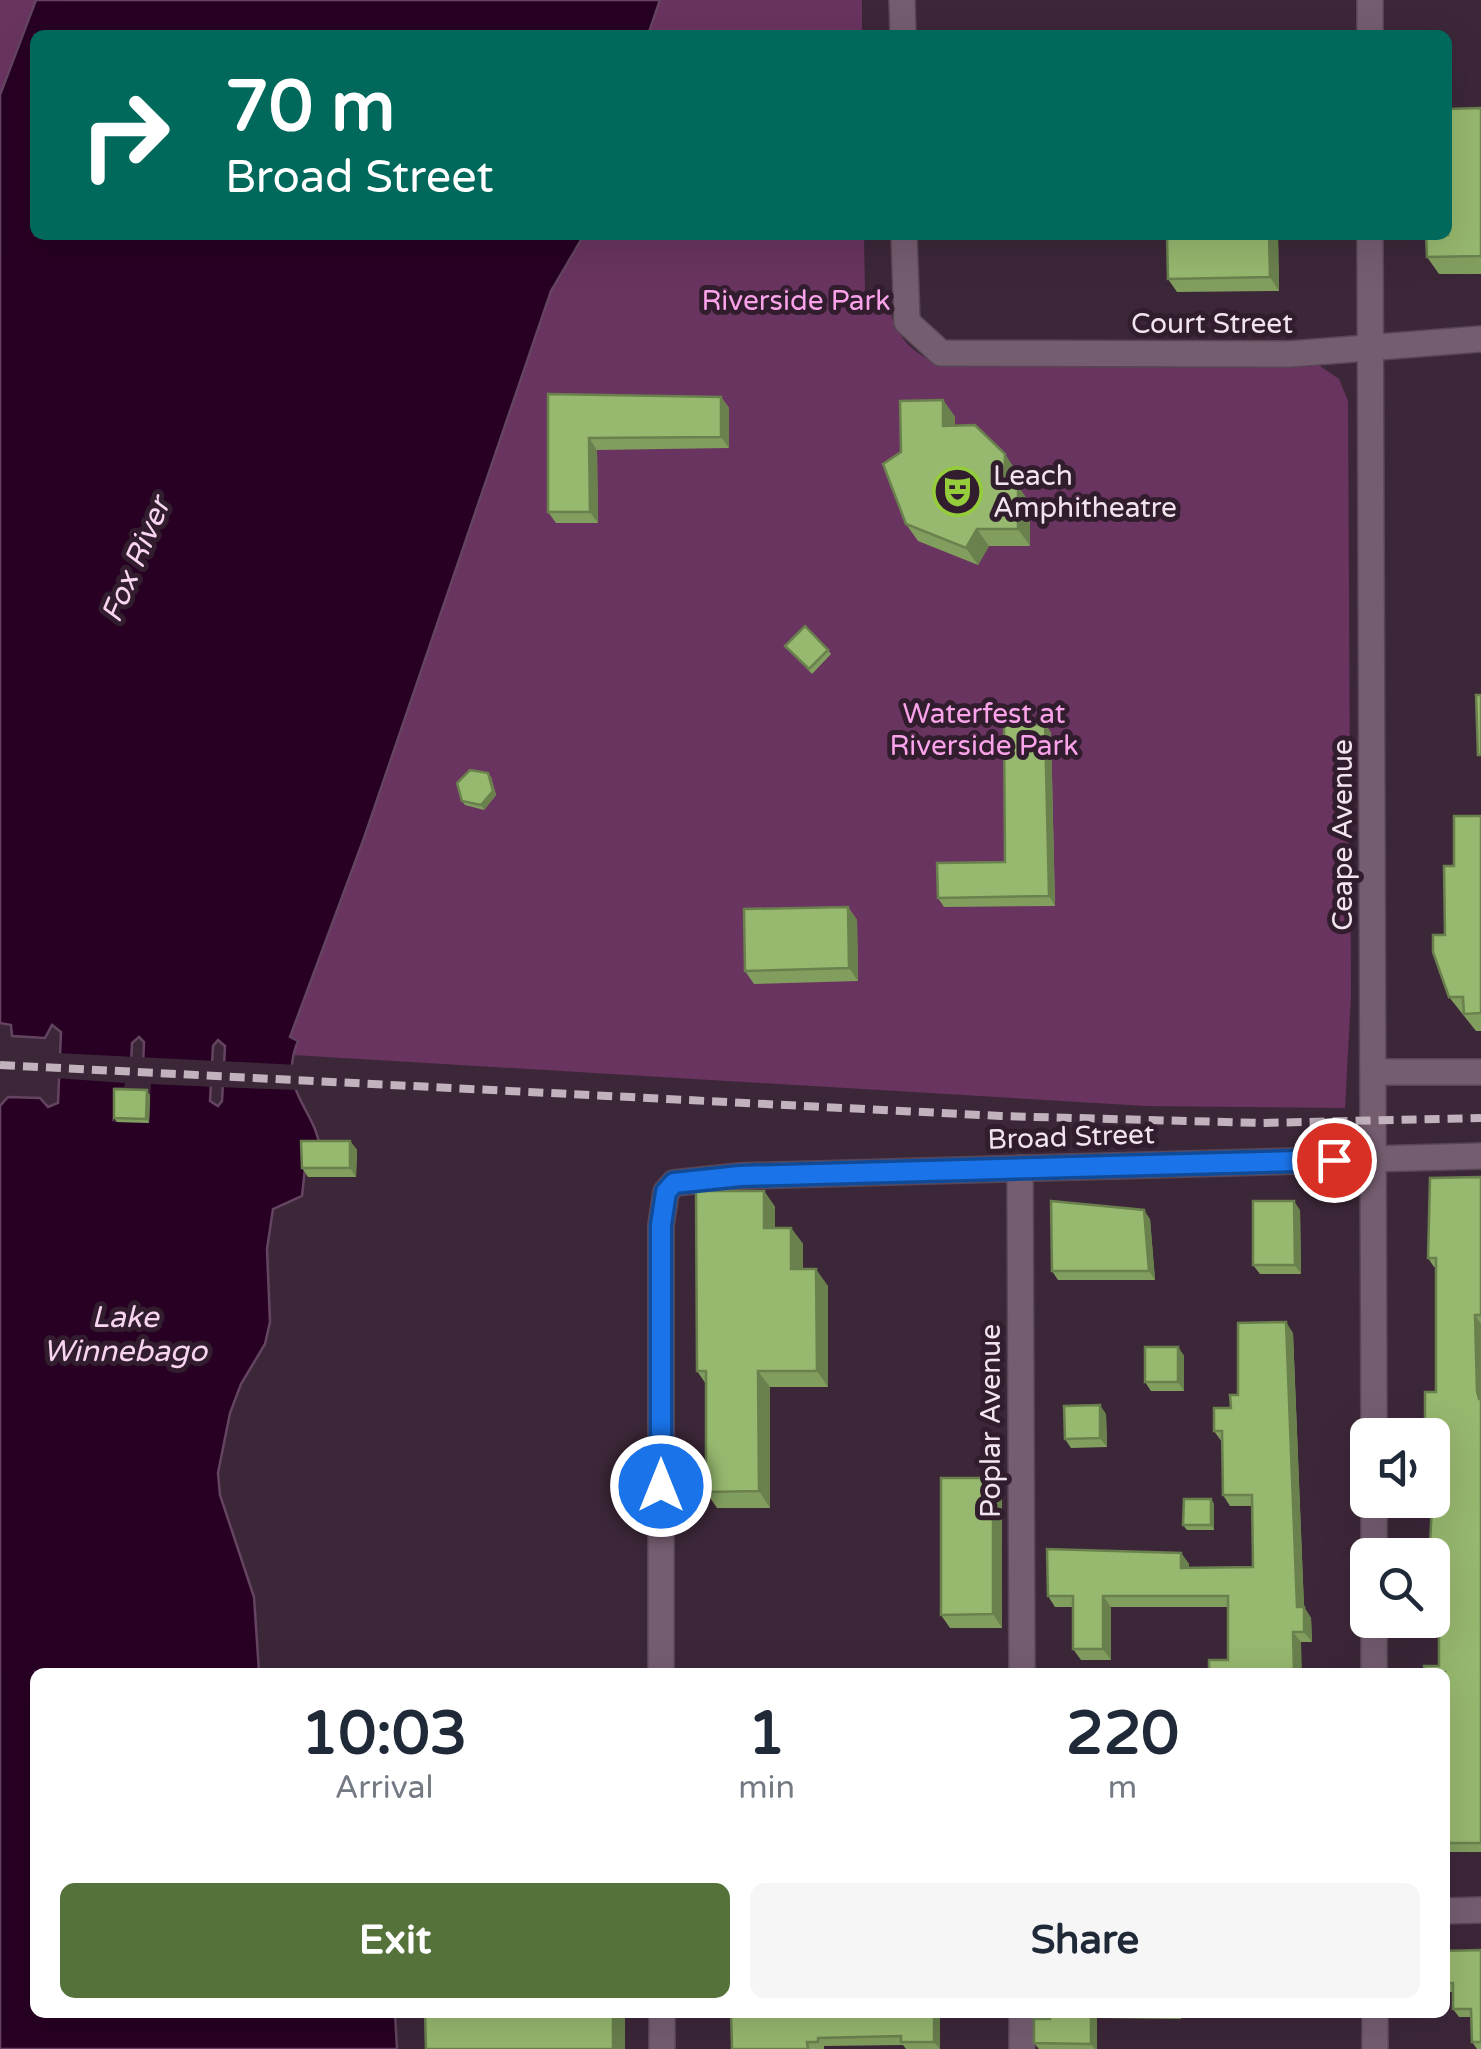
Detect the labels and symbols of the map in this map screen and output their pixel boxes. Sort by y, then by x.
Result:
park label: Riverside Park [701,284,891,318]
street label: Court Street [1131,307,1293,341]
place label: Leach Amphitheatre [993,459,1177,525]
theatre icon: Leach Amphitheatre [932,466,984,518]
water label: Fox River [93,489,180,628]
park label: Waterfest at Riverside Park [889,697,1079,763]
street label: Ceape Avenue [1326,739,1360,931]
street label: Broad Street [987,1117,1155,1157]
pin [1292,1118,1377,1203]
water label: Lake Winnebago [43,1299,209,1370]
street label: Poplar Avenue [974,1324,1008,1518]
position arrow [609,1434,713,1538]

